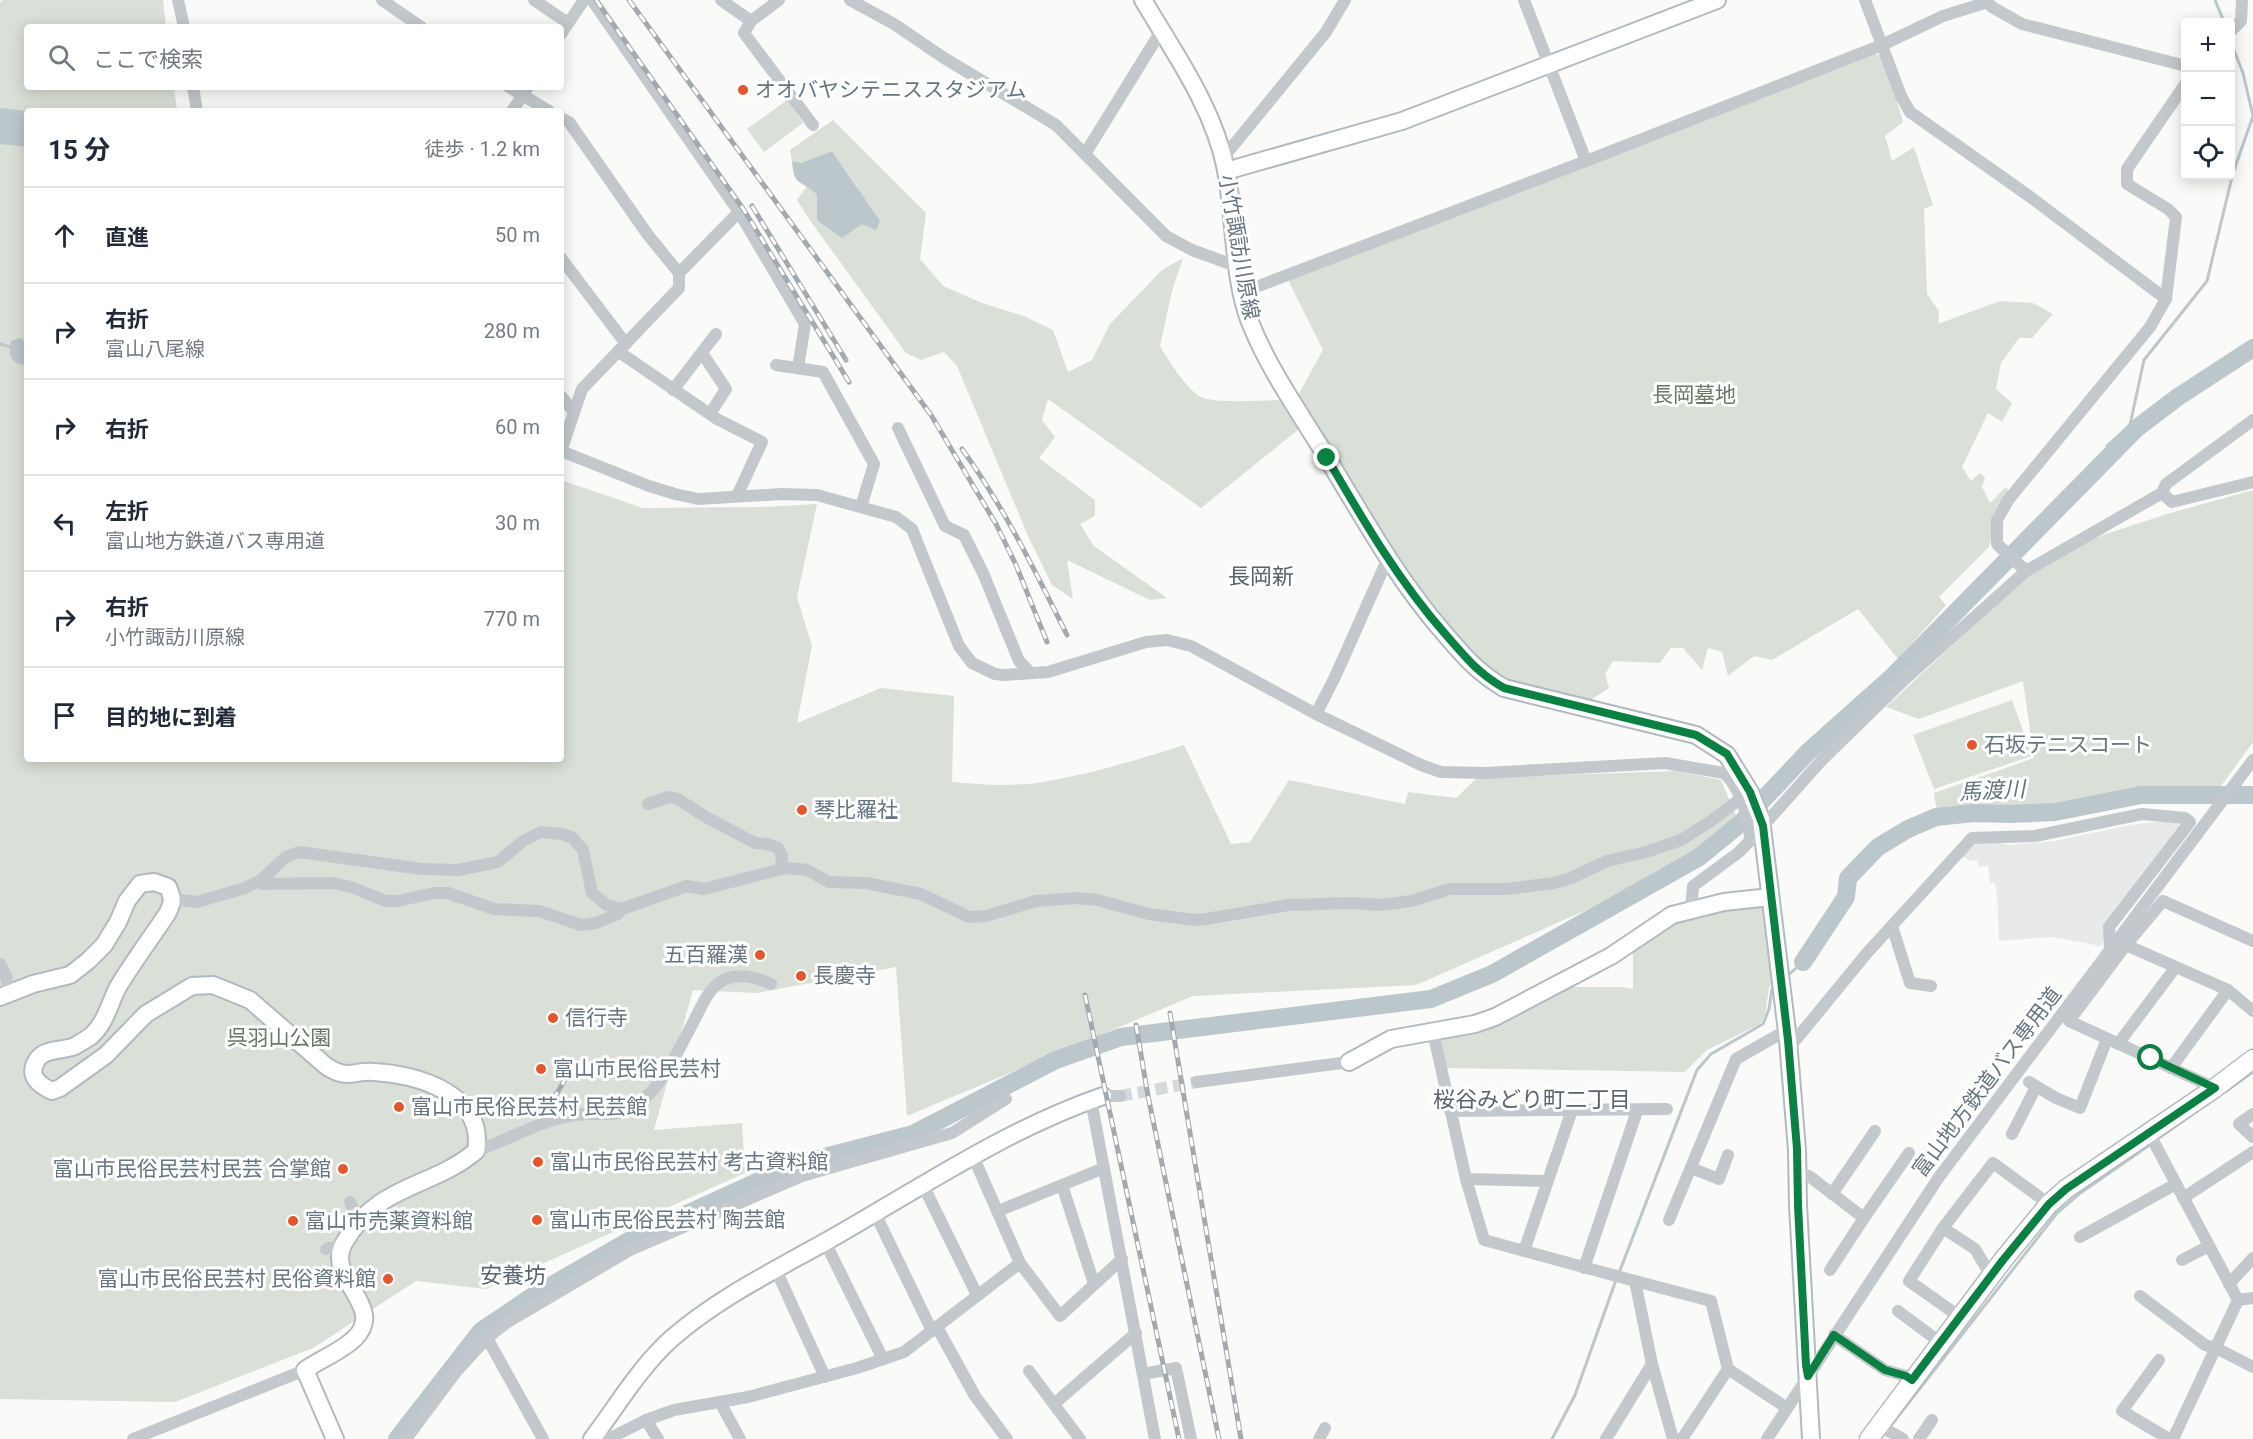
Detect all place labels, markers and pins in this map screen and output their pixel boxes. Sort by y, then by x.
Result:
place label: オオバヤシテニススタジアム [755,78,1027,102]
marker: オオバヤシテニススタジアム [736,83,750,97]
place label: 石坂テニスコート [1984,733,2152,757]
marker: 石坂テニスコート [1965,738,1979,752]
place label: 琴比羅社 [814,798,898,822]
marker: 琴比羅社 [795,803,809,817]
place label: 五百羅漢 [664,943,748,967]
marker: 五百羅漢 [753,948,767,962]
place label: 長慶寺 [813,964,876,988]
marker: 長慶寺 [794,969,808,983]
place label: 信行寺 [565,1006,628,1030]
marker: 信行寺 [546,1011,560,1025]
place label: 富山市民俗民芸村 [553,1057,721,1081]
marker: 富山市民俗民芸村 [534,1062,548,1076]
place label: 富山市民俗民芸村 民芸館 [411,1095,647,1119]
marker: 富山市民俗民芸村 民芸館 [392,1100,406,1114]
place label: 富山市民俗民芸村 考古資料館 [550,1150,828,1174]
marker: 富山市民俗民芸村 考古資料館 [531,1155,545,1169]
place label: 富山市民俗民芸村民芸 合掌館 [53,1157,331,1181]
marker: 富山市民俗民芸村民芸 合掌館 [336,1162,350,1176]
place label: 富山市民俗民芸村 陶芸館 [549,1208,785,1232]
place label: 富山市売薬資料館 [305,1209,473,1233]
marker: 富山市民俗民芸村 陶芸館 [530,1213,544,1227]
marker: 富山市売薬資料館 [286,1214,300,1228]
place label: 富山市民俗民芸村 民俗資料館 [98,1267,376,1291]
marker: 富山市民俗民芸村 民俗資料館 [381,1272,395,1286]

